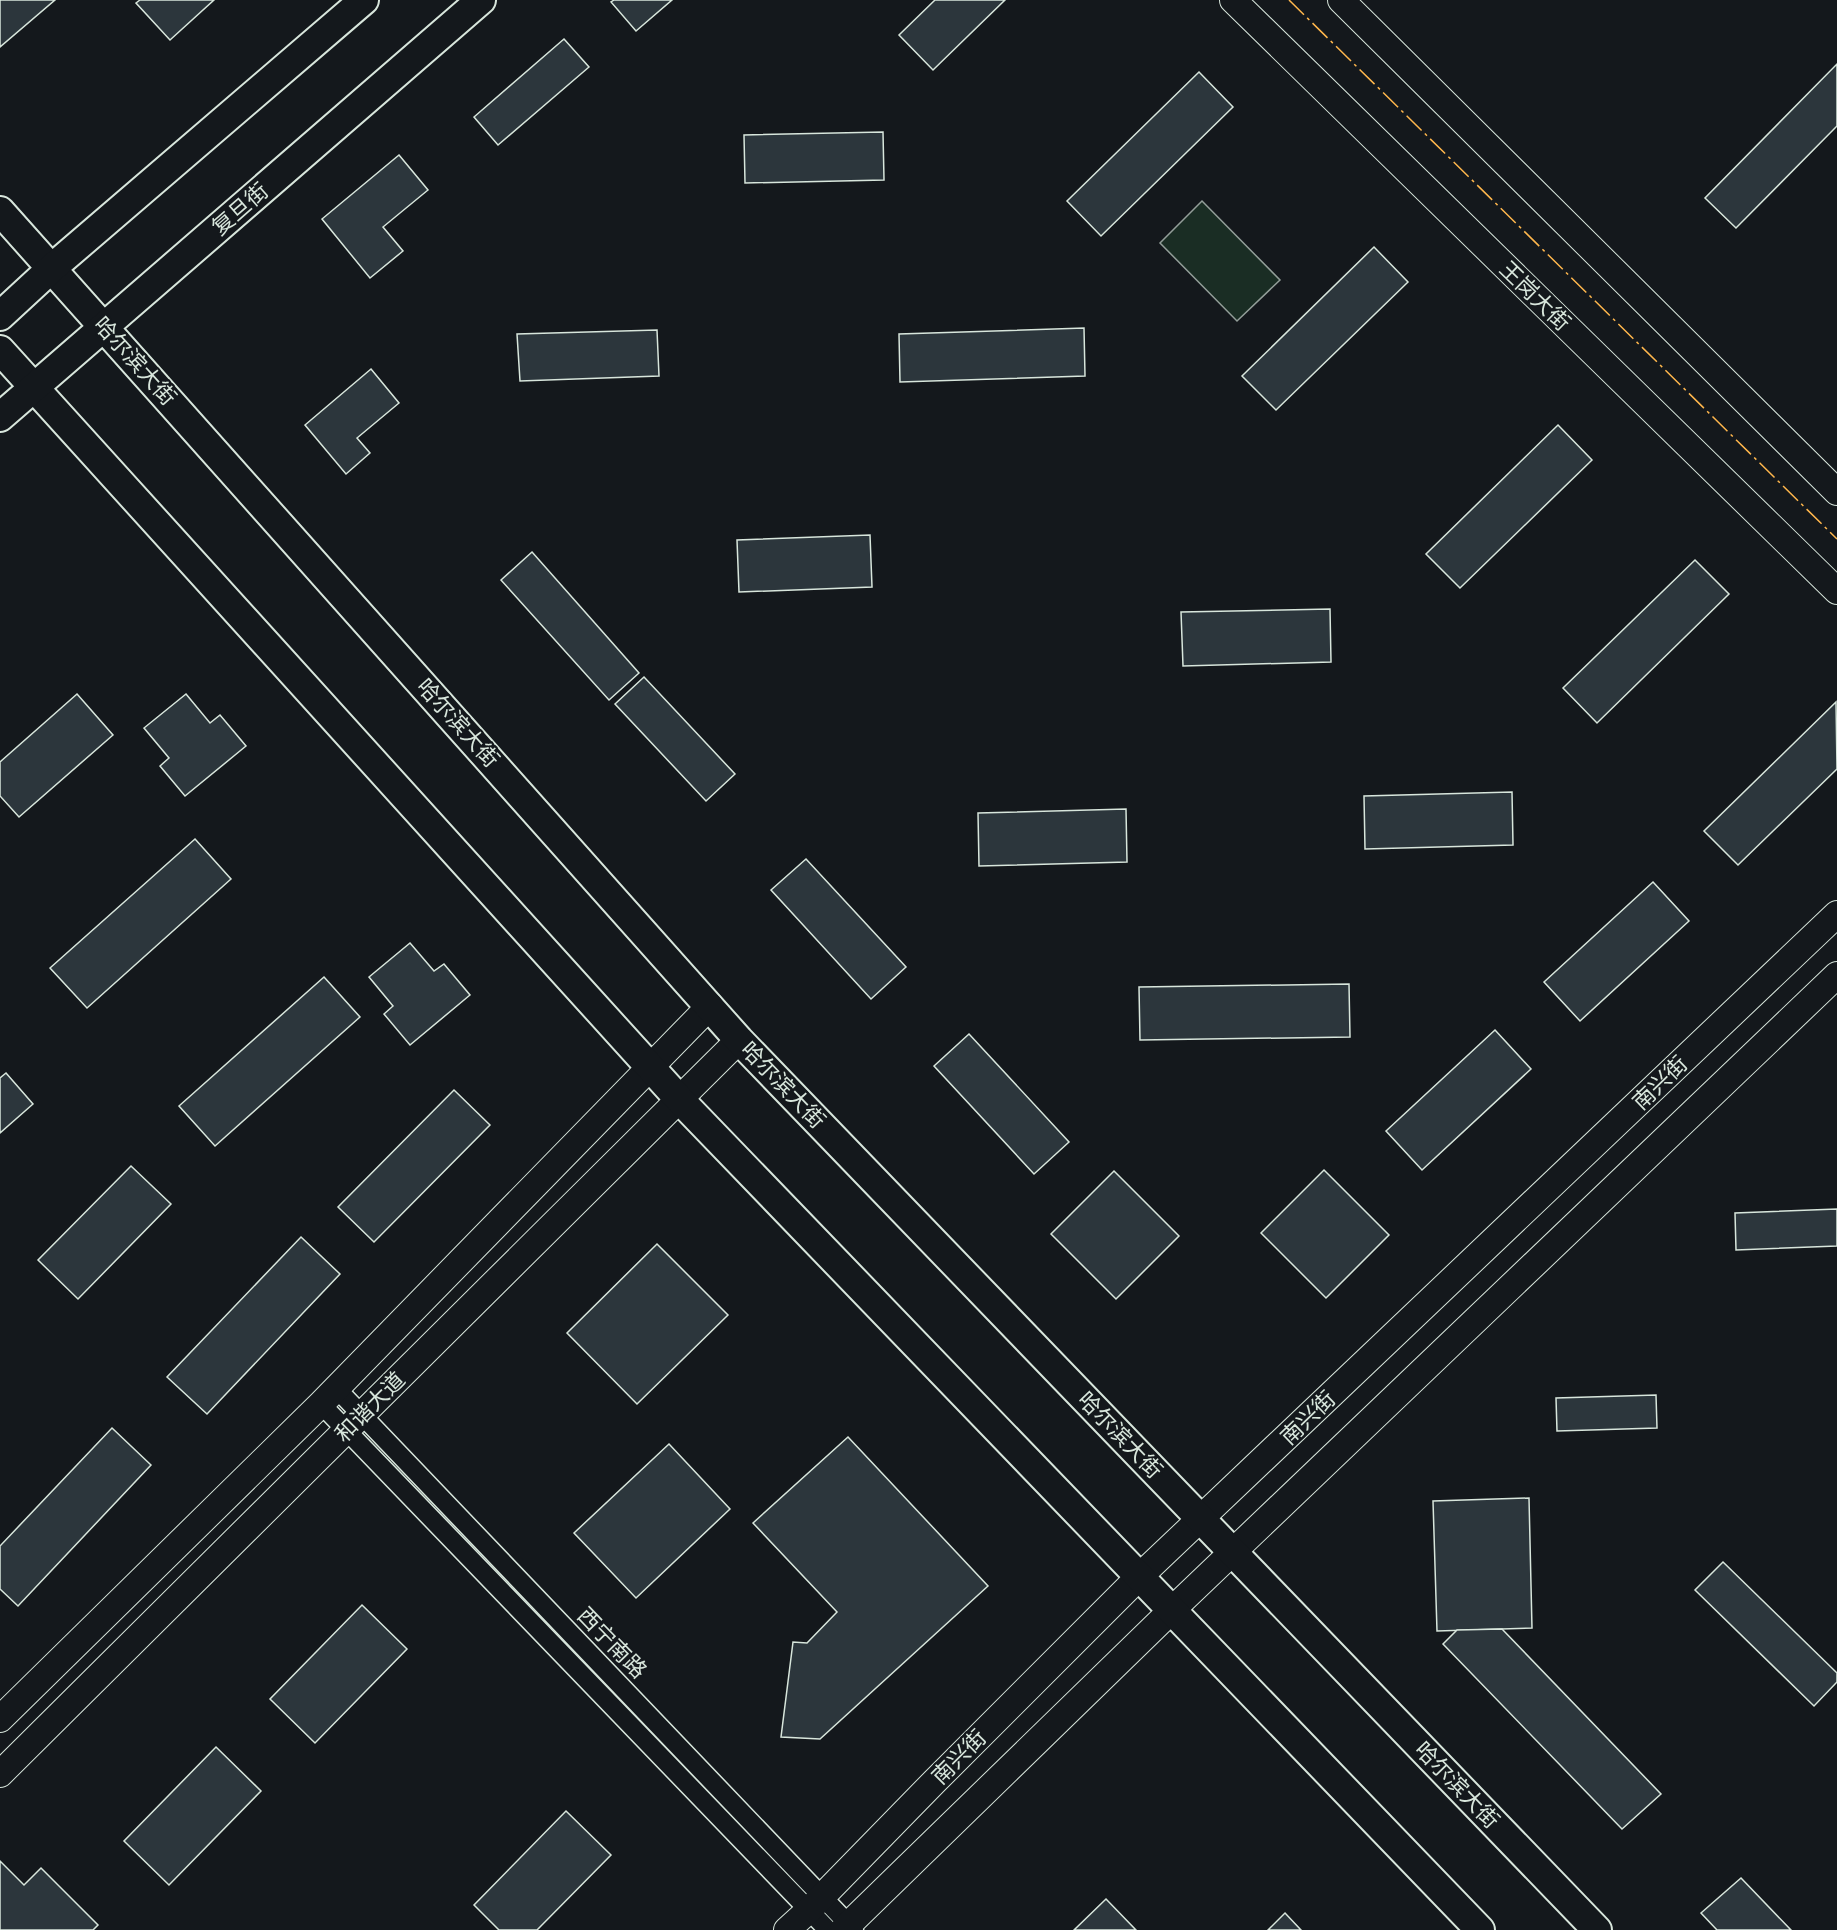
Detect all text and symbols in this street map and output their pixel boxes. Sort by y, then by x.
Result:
street label: 复旦街 [206,177,274,241]
street label: 王岗大街 [1494,256,1576,336]
street label: 哈尔滨大街 [88,311,182,411]
street label: 哈尔滨大街 [411,673,505,773]
street label: 哈尔滨大街 [735,1036,831,1134]
street label: 南兴街 [1627,1050,1693,1116]
street label: 和谐大道 [329,1366,411,1448]
street label: 南兴街 [1275,1385,1341,1451]
street label: 哈尔滨大街 [1072,1386,1168,1484]
street label: 西宁南路 [572,1602,652,1684]
street label: 南兴街 [926,1724,992,1790]
street label: 哈尔滨大街 [1409,1736,1505,1834]

